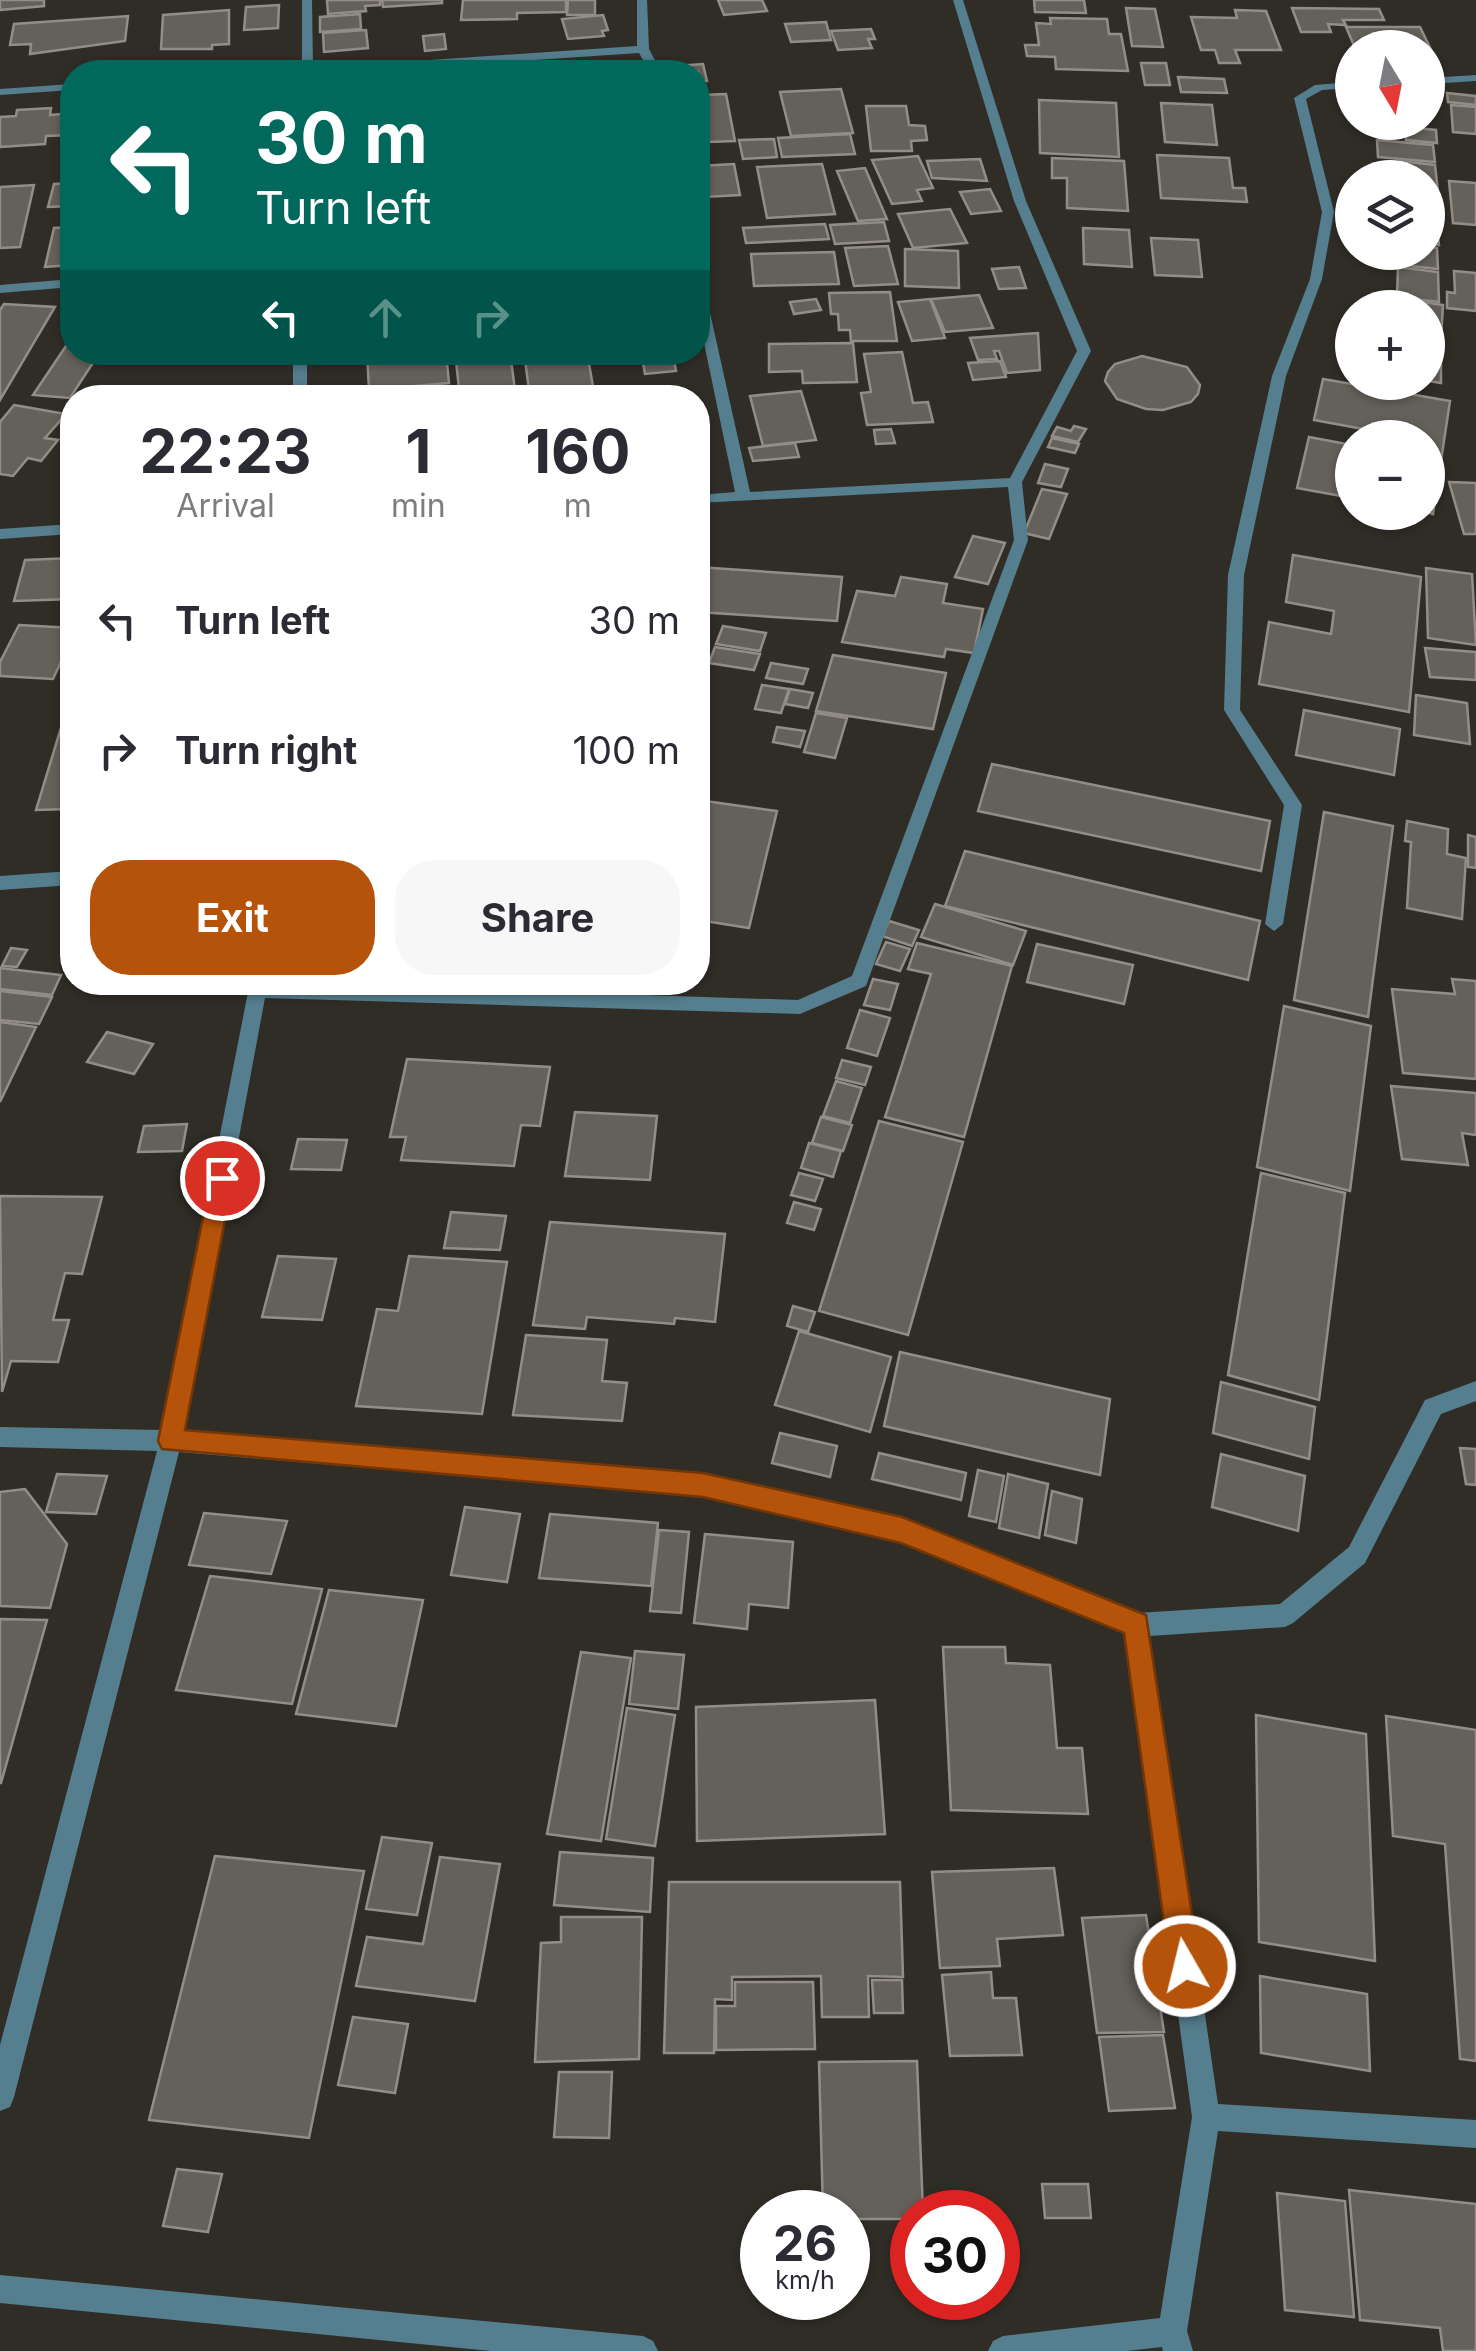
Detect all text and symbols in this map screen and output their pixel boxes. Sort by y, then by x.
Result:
north arrow [1335,30,1445,140]
map controls [1335,30,1445,530]
text: 30 m [255,95,428,180]
icon: left [90,100,220,230]
button: layers [1335,160,1445,270]
text: Turn left [255,180,431,235]
icon: left [253,290,308,345]
icon: ahead [358,290,413,345]
icon: right [463,290,518,345]
button: + [1335,290,1445,400]
text: 22:23 [139,415,312,487]
text: 1 [405,415,431,487]
text: 160 [525,415,631,487]
button: − [1335,420,1445,530]
text: Arrival [176,486,275,525]
text: min [391,486,446,525]
text: m [564,486,592,525]
icon: left [90,593,145,648]
text: Turn left [175,597,330,643]
text: 30 m [589,597,680,643]
icon: right [90,723,145,778]
text: Turn right [175,727,357,773]
text: 100 m [573,727,680,773]
button: Exit [90,860,375,975]
button: Share [395,860,680,975]
pin [180,1136,265,1221]
icon: arrive [195,1151,250,1206]
position arrow [1133,1914,1237,2018]
speed limit sign: 30 [890,2190,1020,2320]
text: 26 [773,2213,837,2273]
text: km/h [775,2265,835,2295]

